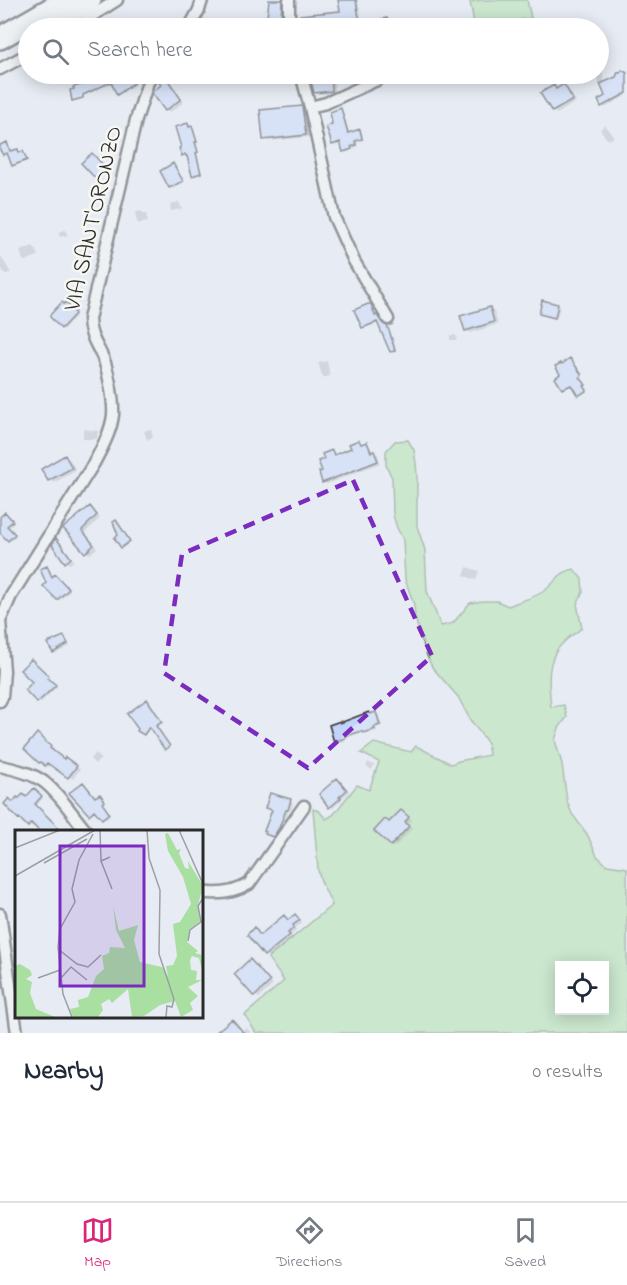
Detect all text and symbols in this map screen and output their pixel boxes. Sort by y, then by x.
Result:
search box [18,18,609,84]
icon: search [39,35,72,68]
text: Search here [87,35,192,67]
street label: VIA SANT'ORONZO [56,123,133,315]
inset map [15,830,202,1018]
map controls [555,961,609,1015]
button: locate [555,961,609,1015]
text: Nearby [24,1053,103,1091]
text: 0 results [532,1058,603,1087]
tab: Map [81,1214,114,1274]
tab: Directions [276,1214,342,1274]
tab: Saved [504,1214,546,1274]

